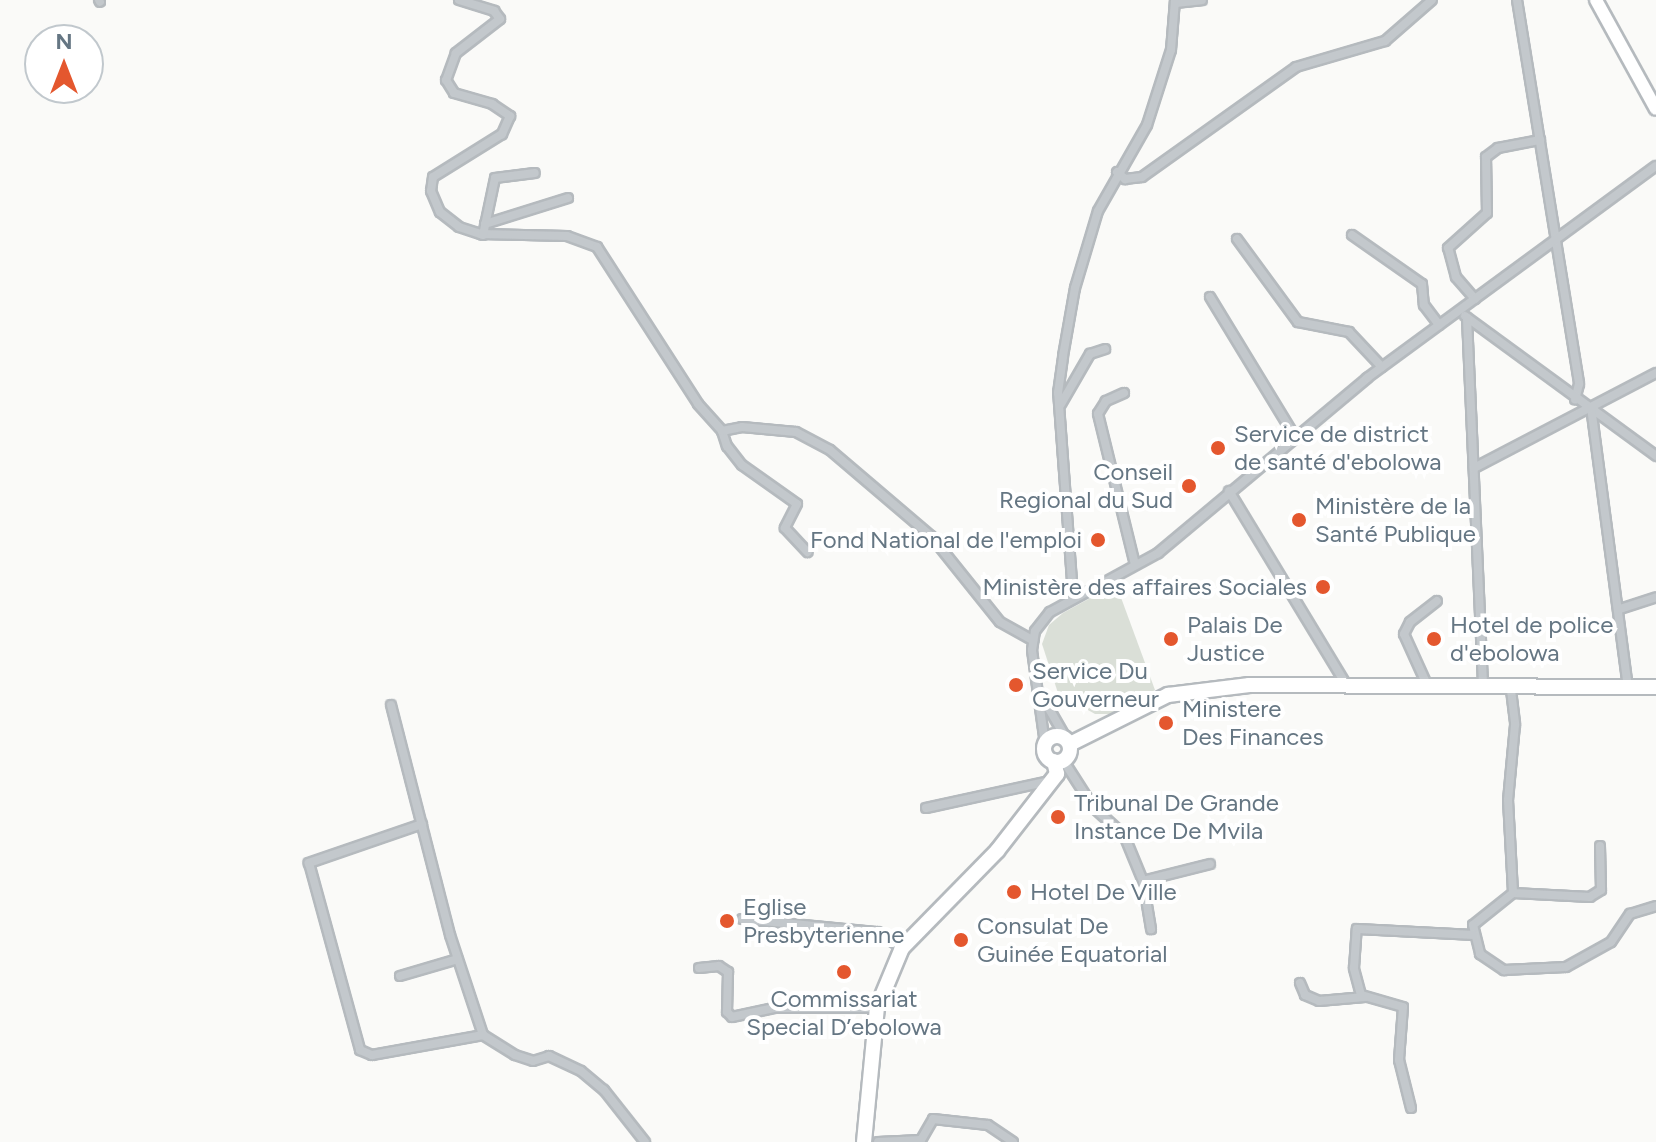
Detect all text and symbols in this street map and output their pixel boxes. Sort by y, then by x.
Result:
north arrow [24,24,104,104]
text: N [55,28,73,55]
place label: Service de district de santé d'ebolowa [1234,420,1442,476]
marker: Service de district de santé d'ebolowa [1209,439,1227,457]
place label: Conseil Regional du Sud [999,458,1173,514]
marker: Conseil Regional du Sud [1180,477,1198,495]
place label: Ministère de la Santé Publique [1315,492,1476,548]
marker: Ministère de la Santé Publique [1290,511,1308,529]
place label: Fond National de l'emploi [810,526,1082,554]
marker: Fond National de l'emploi [1089,531,1107,549]
place label: Ministère des affaires Sociales [982,573,1307,601]
marker: Ministère des affaires Sociales [1314,578,1332,596]
place label: Palais De Justice [1187,611,1283,667]
place label: Hotel de police d'ebolowa [1450,611,1613,667]
marker: Palais De Justice [1162,630,1180,648]
marker: Hotel de police d'ebolowa [1425,630,1443,648]
place label: Service Du Gouverneur [1032,657,1159,713]
marker: Service Du Gouverneur [1007,676,1025,694]
place label: Ministere Des Finances [1182,695,1324,751]
marker: Ministere Des Finances [1157,714,1175,732]
place label: Tribunal De Grande Instance De Mvila [1074,789,1279,845]
marker: Tribunal De Grande Instance De Mvila [1049,808,1067,826]
place label: Hotel De Ville [1030,878,1177,906]
marker: Hotel De Ville [1005,883,1023,901]
place label: Eglise Presbyterienne [743,893,904,949]
marker: Eglise Presbyterienne [718,912,736,930]
place label: Consulat De Guinée Equatorial [977,912,1168,968]
marker: Consulat De Guinée Equatorial [952,931,970,949]
marker: Commissariat Special D’ebolowa [835,963,853,981]
place label: Commissariat Special D’ebolowa [746,985,942,1041]

